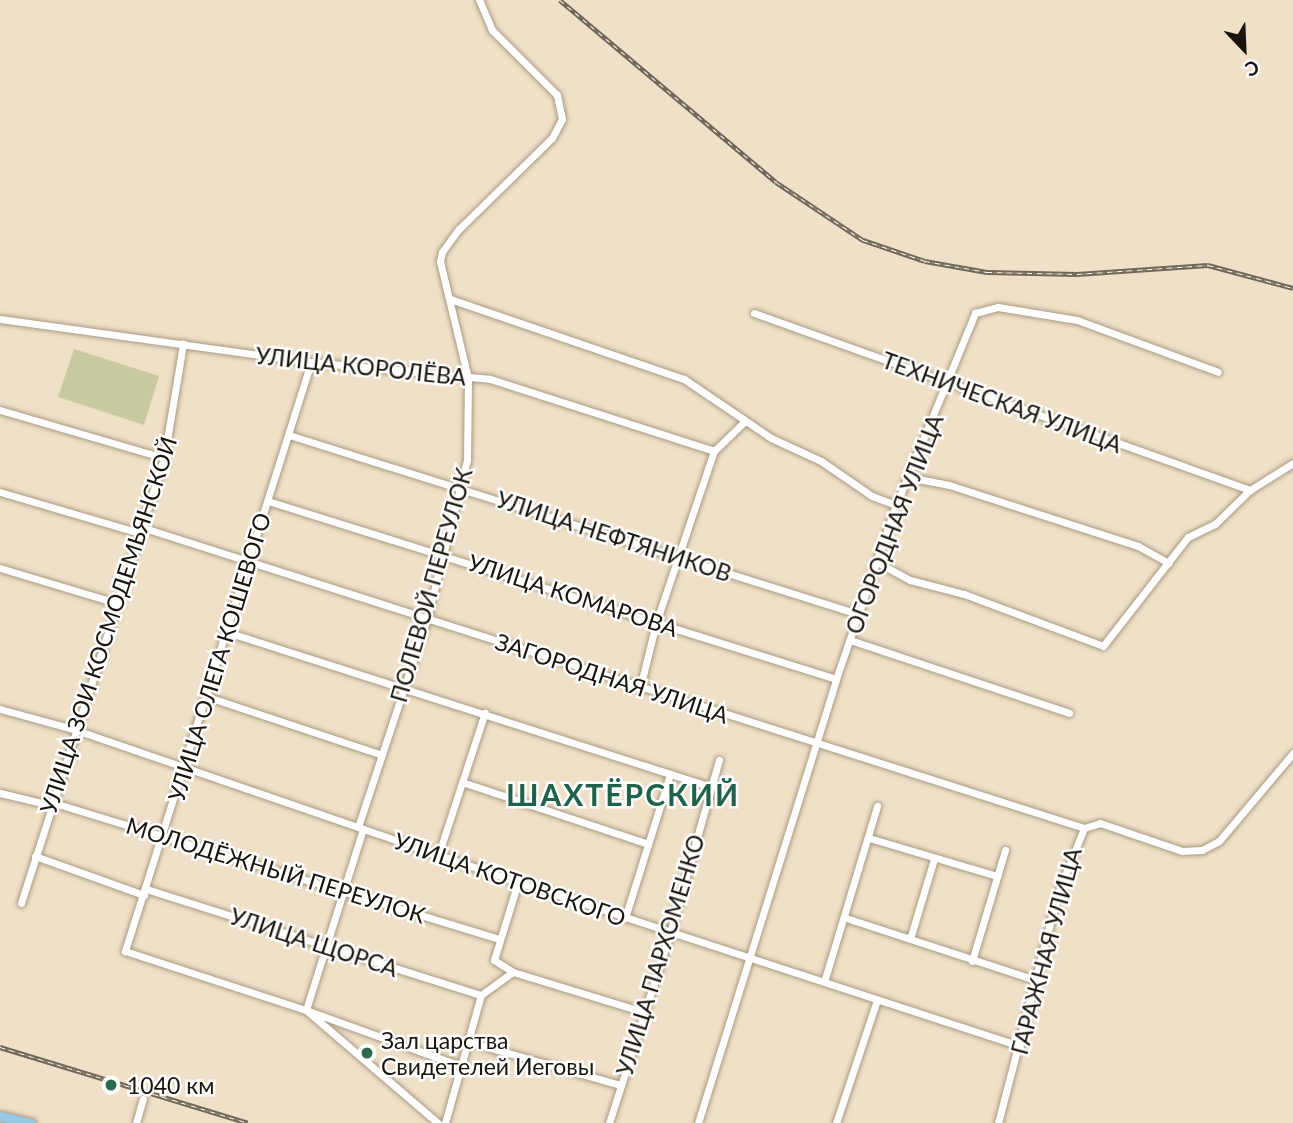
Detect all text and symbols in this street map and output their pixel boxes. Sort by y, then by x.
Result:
north arrow [1209,14,1279,84]
text: С [1242,56,1263,82]
street label: УЛИЦА КОРОЛЁВА [254,341,468,391]
street label: ТЕХНИЧЕСКАЯ УЛИЦА [878,346,1126,458]
street label: ОГОРОДНАЯ УЛИЦА [839,410,949,638]
street label: УЛИЦА ЗОИ КОСМОДЕМЬЯНСКОЙ [34,433,182,817]
street label: ПОЛЕВОЙ ПЕРЕУЛОК [384,465,478,705]
street label: УЛИЦА НЕФТЯНИКОВ [493,485,735,587]
street label: УЛИЦА ОЛЕГА КОШЕВОГО [162,509,276,805]
street label: УЛИЦА КОМАРОВА [465,548,681,642]
street label: ЗАГОРОДНАЯ УЛИЦА [492,627,732,729]
district label: ШАХТЁРСКИЙ [507,776,739,812]
street label: МОЛОДЁЖНЫЙ ПЕРЕУЛОК [123,811,429,929]
street label: УЛИЦА КОТОВСКОГО [390,826,630,932]
street label: УЛИЦА ПАРХОМЕНКО [610,831,710,1079]
street label: ГАРАЖНАЯ УЛИЦА [1005,845,1087,1057]
street label: УЛИЦА ЩОРСА [226,902,402,982]
place label: Зал царства Свидетелей Иеговы [381,1026,594,1080]
marker: Зал царства Свидетелей Иеговы [359,1045,375,1061]
place label: 1040 км [127,1071,214,1099]
marker: 1040 км [101,1075,121,1095]

